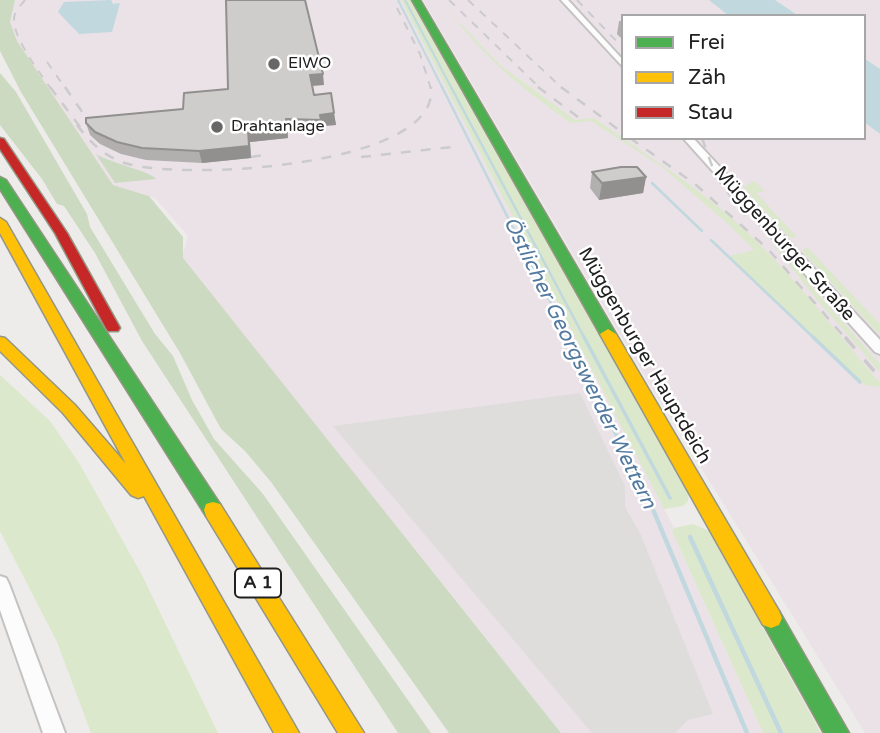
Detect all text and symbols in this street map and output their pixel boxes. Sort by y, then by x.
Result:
legend [621,14,866,140]
text: Frei [688,30,725,55]
place label: ElWO [288,54,331,74]
marker: ElWO [266,56,282,72]
text: Zäh [688,65,726,90]
text: Stau [688,100,733,125]
place label: Drahtanlage [231,117,325,137]
marker: Drahtanlage [209,119,225,135]
street label: Müggenburger Straße [709,162,859,326]
water label: Östlicher Georgswerder Wettern [497,213,661,513]
street label: Müggenburger Hauptdeich [573,244,715,468]
road number: A 1 [235,568,281,598]

